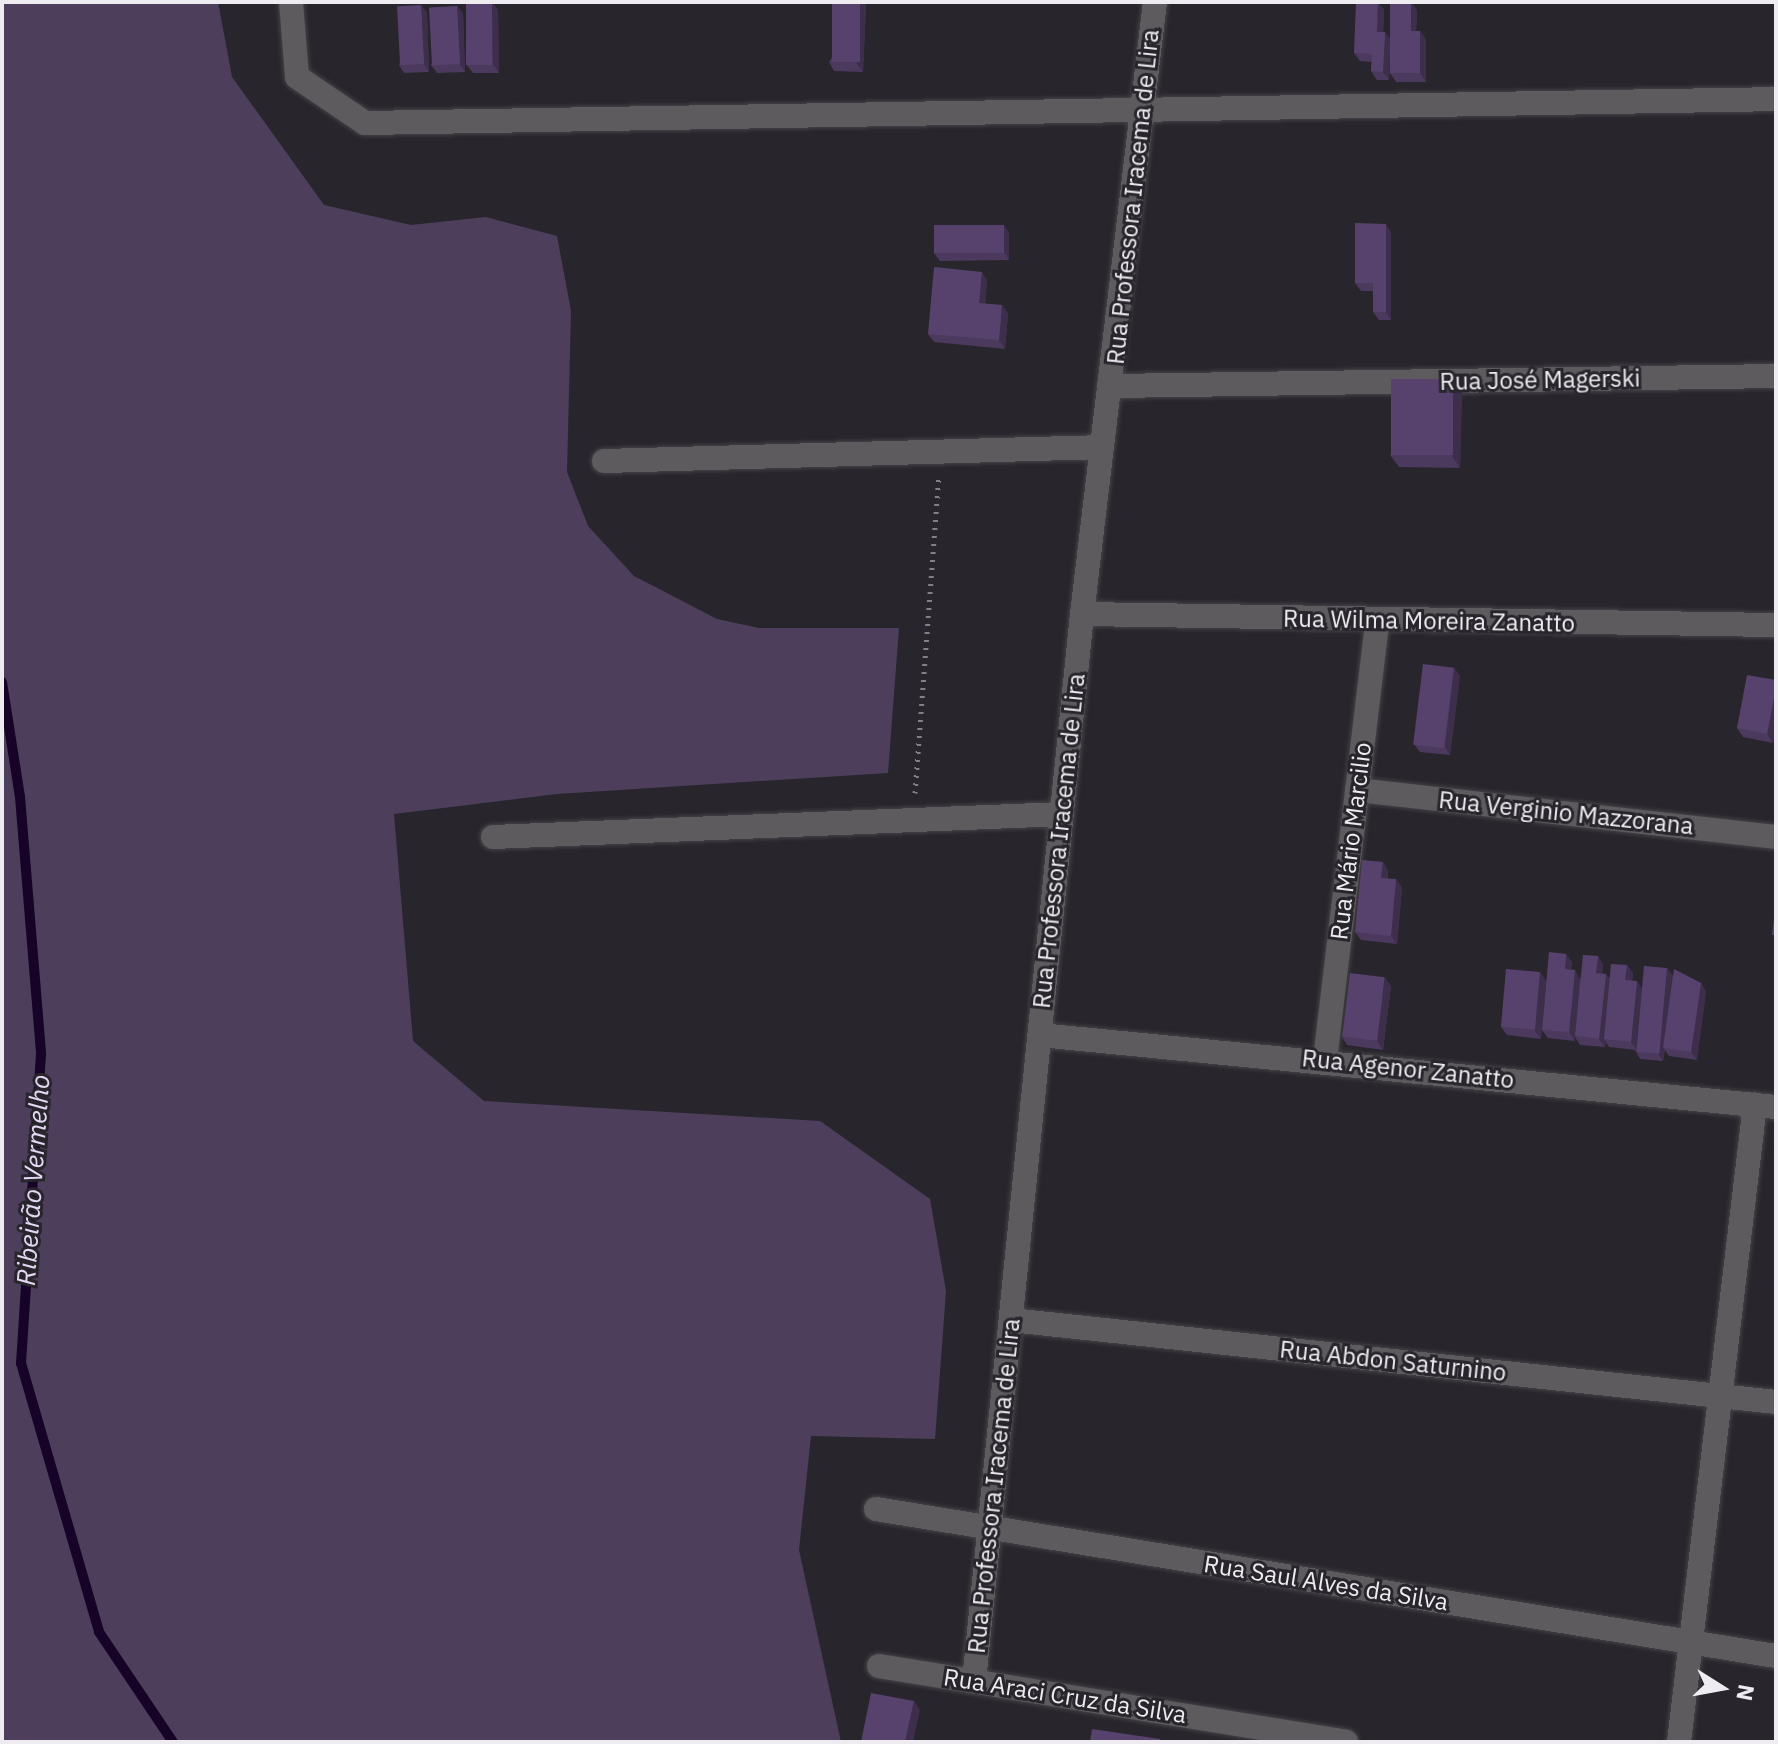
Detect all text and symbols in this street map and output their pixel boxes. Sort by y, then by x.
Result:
street label: Rua Professora Iracema de Lira [1101,28,1165,366]
street label: Rua José Magerski [1439,364,1641,396]
street label: Rua Wilma Moreira Zanatto [1283,604,1575,638]
street label: Rua Professora Iracema de Lira [1027,672,1091,1010]
street label: Rua Mário Marcilio [1325,741,1377,941]
street label: Rua Verginio Mazzorana [1437,785,1695,841]
street label: Rua Agenor Zanatto [1300,1044,1516,1094]
water label: Ribeirão Vermelho [10,1073,56,1287]
street label: Rua Professora Iracema de Lira [962,1317,1026,1655]
street label: Rua Abdon Saturnino [1278,1335,1508,1387]
street label: Rua Saul Alves da Silva [1202,1549,1450,1617]
north arrow [1682,1648,1762,1728]
street label: Rua Araci Cruz da Silva [942,1663,1188,1729]
text: N [1730,1682,1762,1703]

